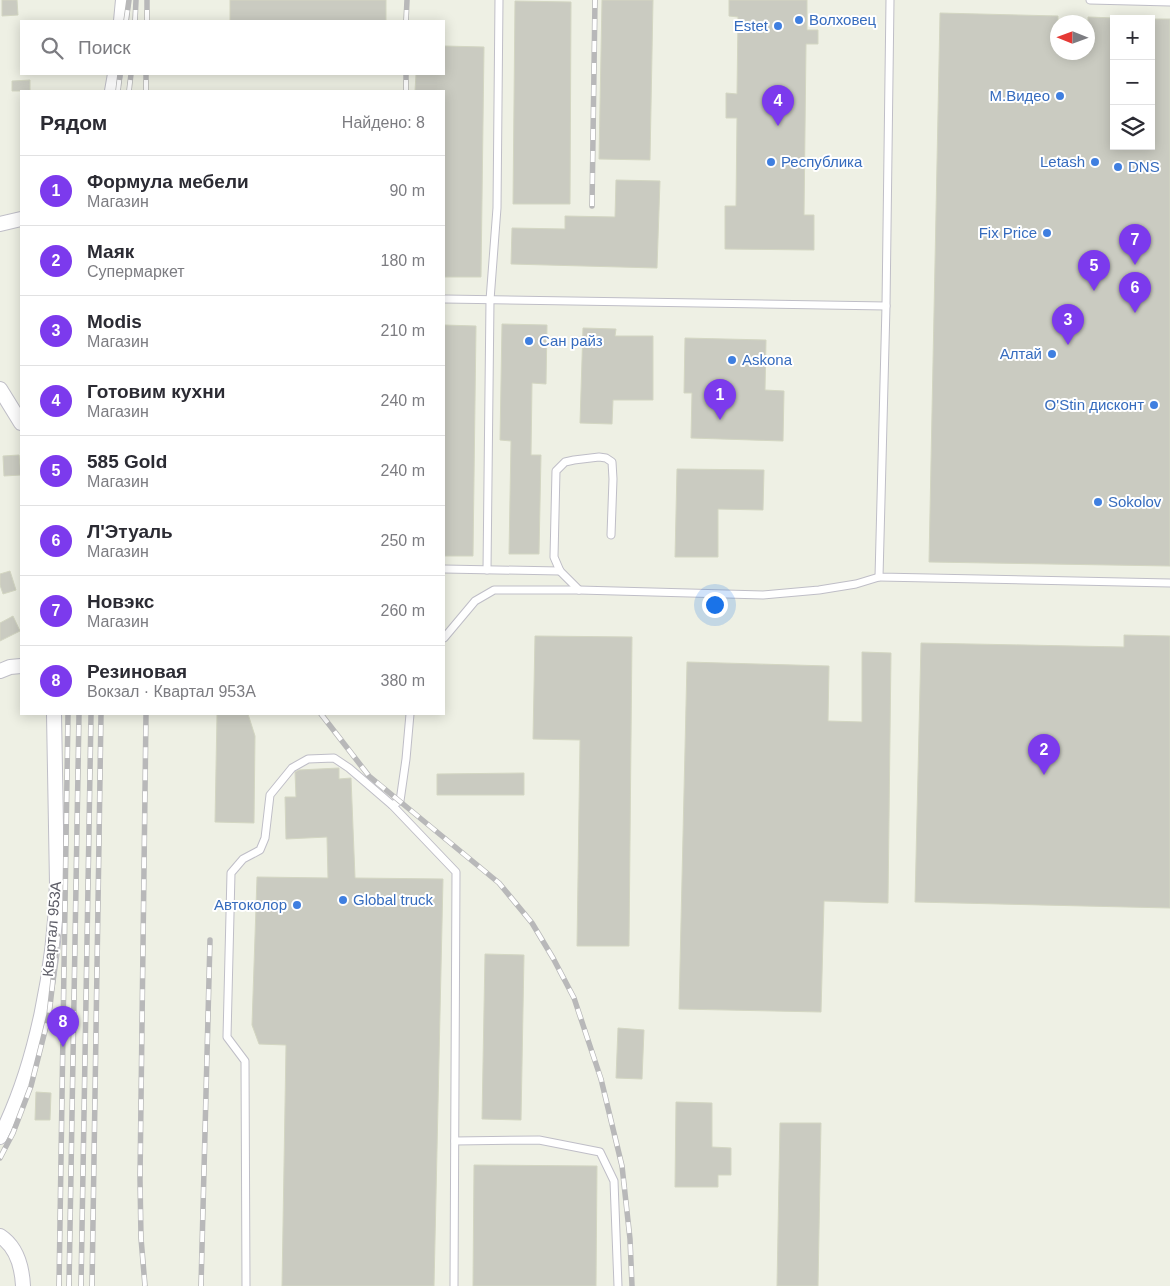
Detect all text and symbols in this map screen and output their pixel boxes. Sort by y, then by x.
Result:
place label: Волховец [809,11,877,28]
marker: Волховец [793,14,805,26]
north arrow [1050,15,1095,60]
map controls [1110,15,1155,150]
button: + [1110,15,1155,60]
place label: Estet [734,17,769,34]
search box [20,20,445,75]
marker: Estet [772,20,784,32]
icon: search [38,34,66,62]
text: Поиск [78,37,131,58]
button: − [1110,60,1155,105]
pin: 4 [762,85,794,126]
place label: М.Видео [990,87,1050,104]
marker: М.Видео [1054,90,1066,102]
button: layers [1110,105,1155,150]
text: Рядом [40,111,107,134]
text: Найдено: 8 [342,114,425,131]
place label: Республика [781,153,863,170]
place label: Letash [1040,153,1085,170]
marker: Республика [765,156,777,168]
marker: Letash [1089,156,1101,168]
place label: DNS [1128,158,1160,175]
marker: DNS [1112,161,1124,173]
text: Формула мебели [87,171,249,192]
text: 1 [52,182,60,199]
text: 90 m [389,182,425,199]
text: Магазин [87,193,149,210]
place label: Fix Price [979,224,1037,241]
pin: 7 [1119,224,1151,265]
marker: Fix Price [1041,227,1053,239]
text: Маяк [87,241,134,262]
pin: 5 [1078,250,1110,291]
text: 2 [52,252,60,269]
text: 180 m [381,252,425,269]
text: Супермаркет [87,263,185,280]
pin: 6 [1119,272,1151,313]
pin: 3 [1052,304,1084,345]
text: Modis [87,311,142,332]
text: 3 [52,322,60,339]
text: 210 m [381,322,425,339]
place label: Сан райз [539,332,603,349]
text: Магазин [87,333,149,350]
marker: Сан райз [523,335,535,347]
place label: Алтай [1000,345,1042,362]
marker: Алтай [1046,348,1058,360]
place label: Askona [742,351,793,368]
marker: Askona [726,354,738,366]
pin: 1 [704,379,736,420]
text: Готовим кухни [87,381,225,402]
text: 4 [52,392,60,409]
text: 240 m [381,392,425,409]
place label: O'Stin дисконт [1045,396,1144,413]
marker: O'Stin дисконт [1148,399,1160,411]
text: Магазин [87,403,149,420]
text: 585 Gold [87,451,167,472]
text: 5 [52,462,60,479]
text: 240 m [381,462,425,479]
text: Магазин [87,473,149,490]
place label: Sokolov [1108,493,1162,510]
marker: Sokolov [1092,496,1104,508]
text: Л'Этуаль [87,521,173,542]
text: 6 [52,532,60,549]
text: 250 m [381,532,425,549]
text: Магазин [87,543,149,560]
text: Новэкс [87,591,154,612]
your location [702,592,728,618]
text: 7 [52,602,60,619]
text: 260 m [381,602,425,619]
text: Магазин [87,613,149,630]
text: Резиновая [87,661,187,682]
text: 8 [52,672,60,689]
text: 380 m [381,672,425,689]
text: Вокзал · Квартал 953А [87,683,256,700]
pin: 2 [1028,734,1060,775]
street label: Квартал 953А [39,880,64,977]
place label: Global truck [353,891,434,908]
marker: Global truck [337,894,349,906]
place label: Автоколор [214,896,287,913]
marker: Автоколор [291,899,303,911]
pin: 8 [47,1006,79,1047]

